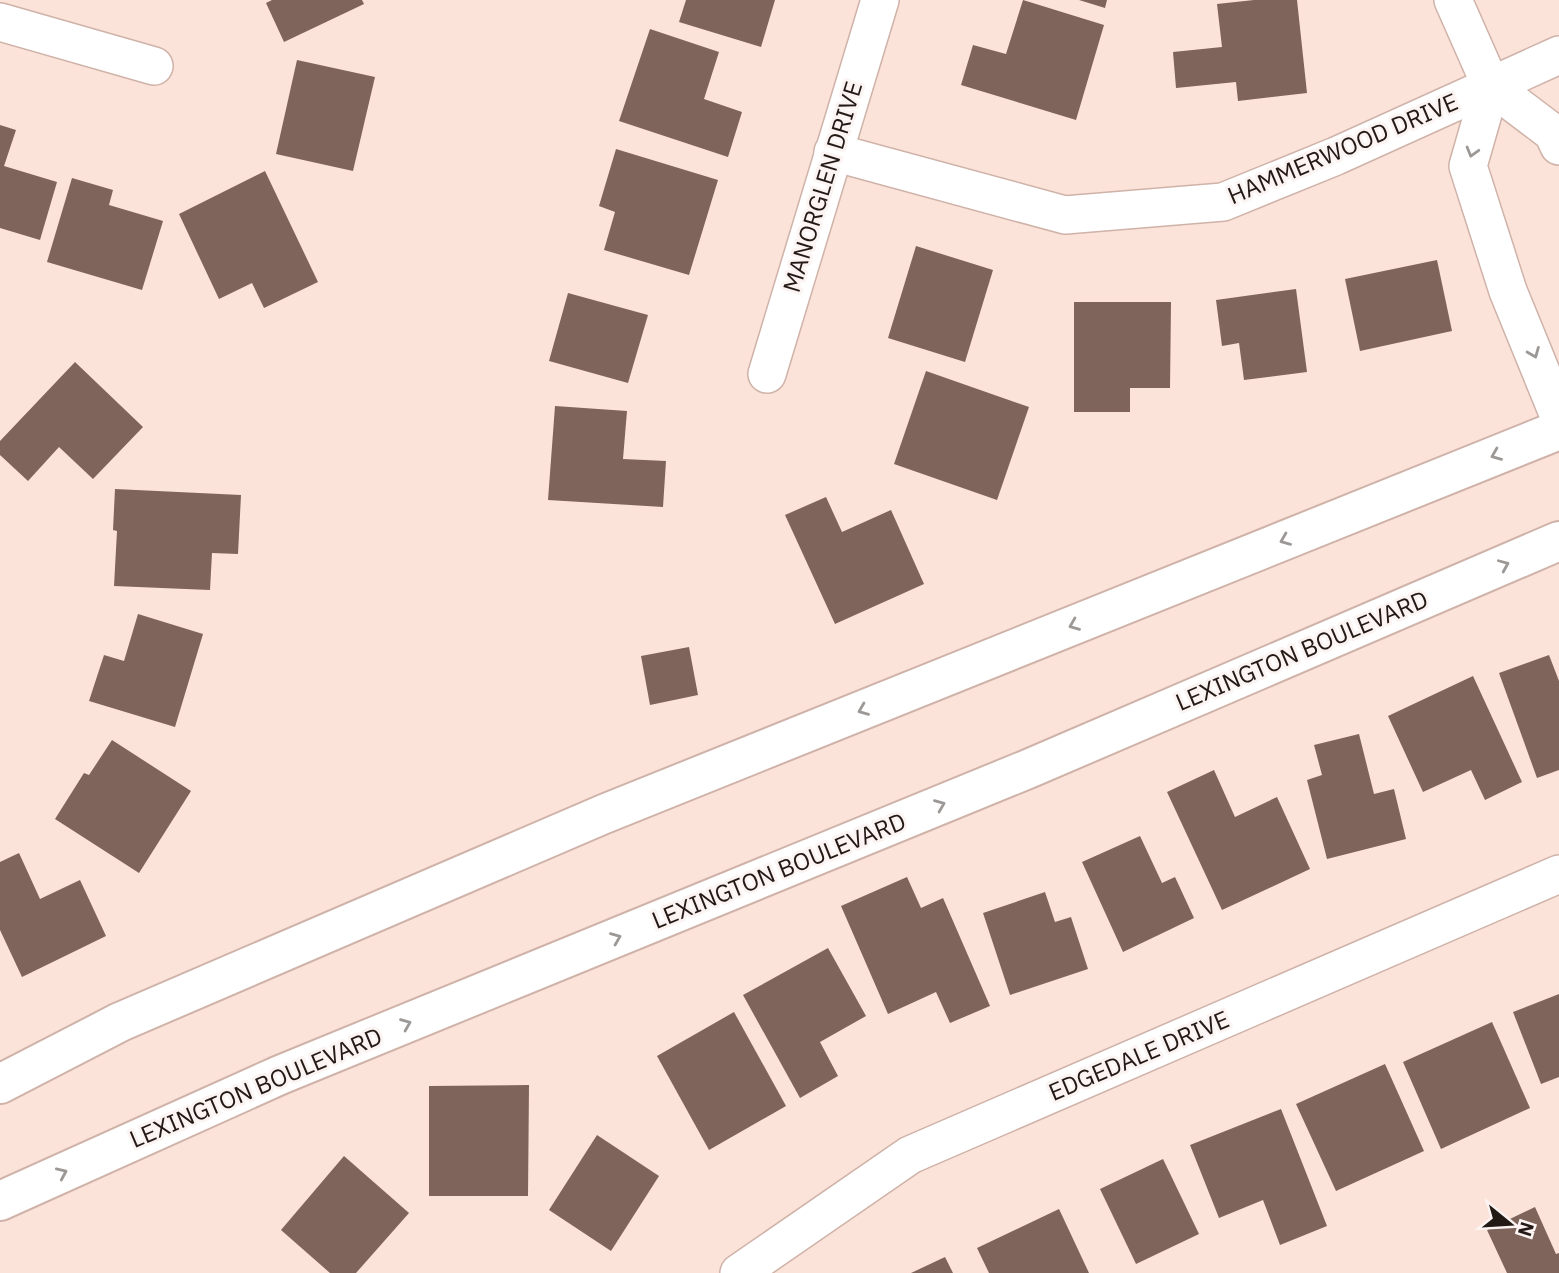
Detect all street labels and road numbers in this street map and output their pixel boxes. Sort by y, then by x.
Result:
street label: MANORGLEN DRIVE [775,77,869,296]
street label: HAMMERWOOD DRIVE [1223,85,1463,211]
street label: LEXINGTON BOULEVARD [1171,582,1433,718]
street label: LEXINGTON BOULEVARD [647,804,910,936]
street label: EDGEDALE DRIVE [1043,1003,1234,1108]
street label: LEXINGTON BOULEVARD [125,1019,387,1155]

